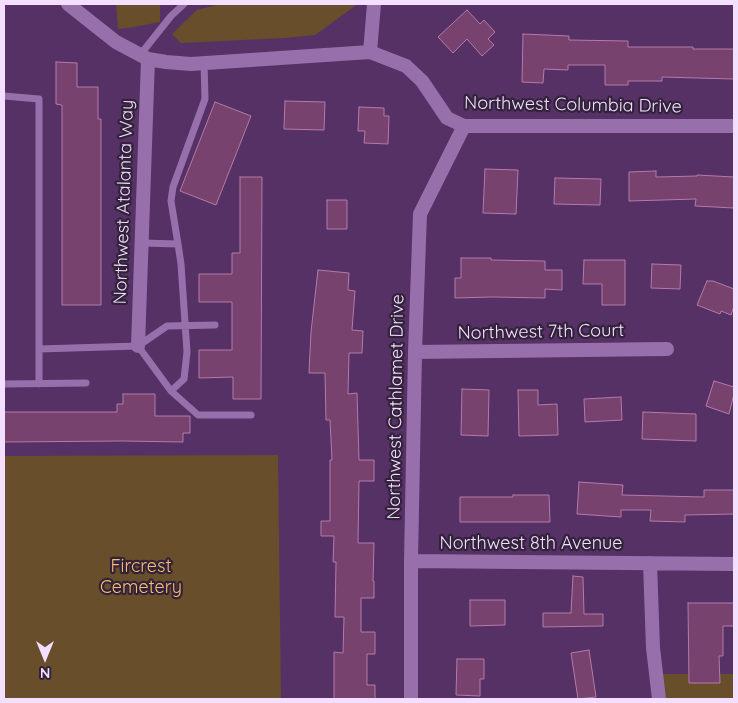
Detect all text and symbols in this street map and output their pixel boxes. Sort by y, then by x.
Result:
street label: Northwest Columbia Drive [464,92,682,118]
street label: Northwest Atalanta Way [110,99,138,305]
street label: Northwest Cathlamet Drive [383,294,409,520]
street label: Northwest 7th Court [457,320,625,344]
street label: Northwest 8th Avenue [440,533,622,555]
park label: Fircrest Cemetery [100,556,182,598]
north arrow [20,633,70,683]
text: N [40,664,50,682]

